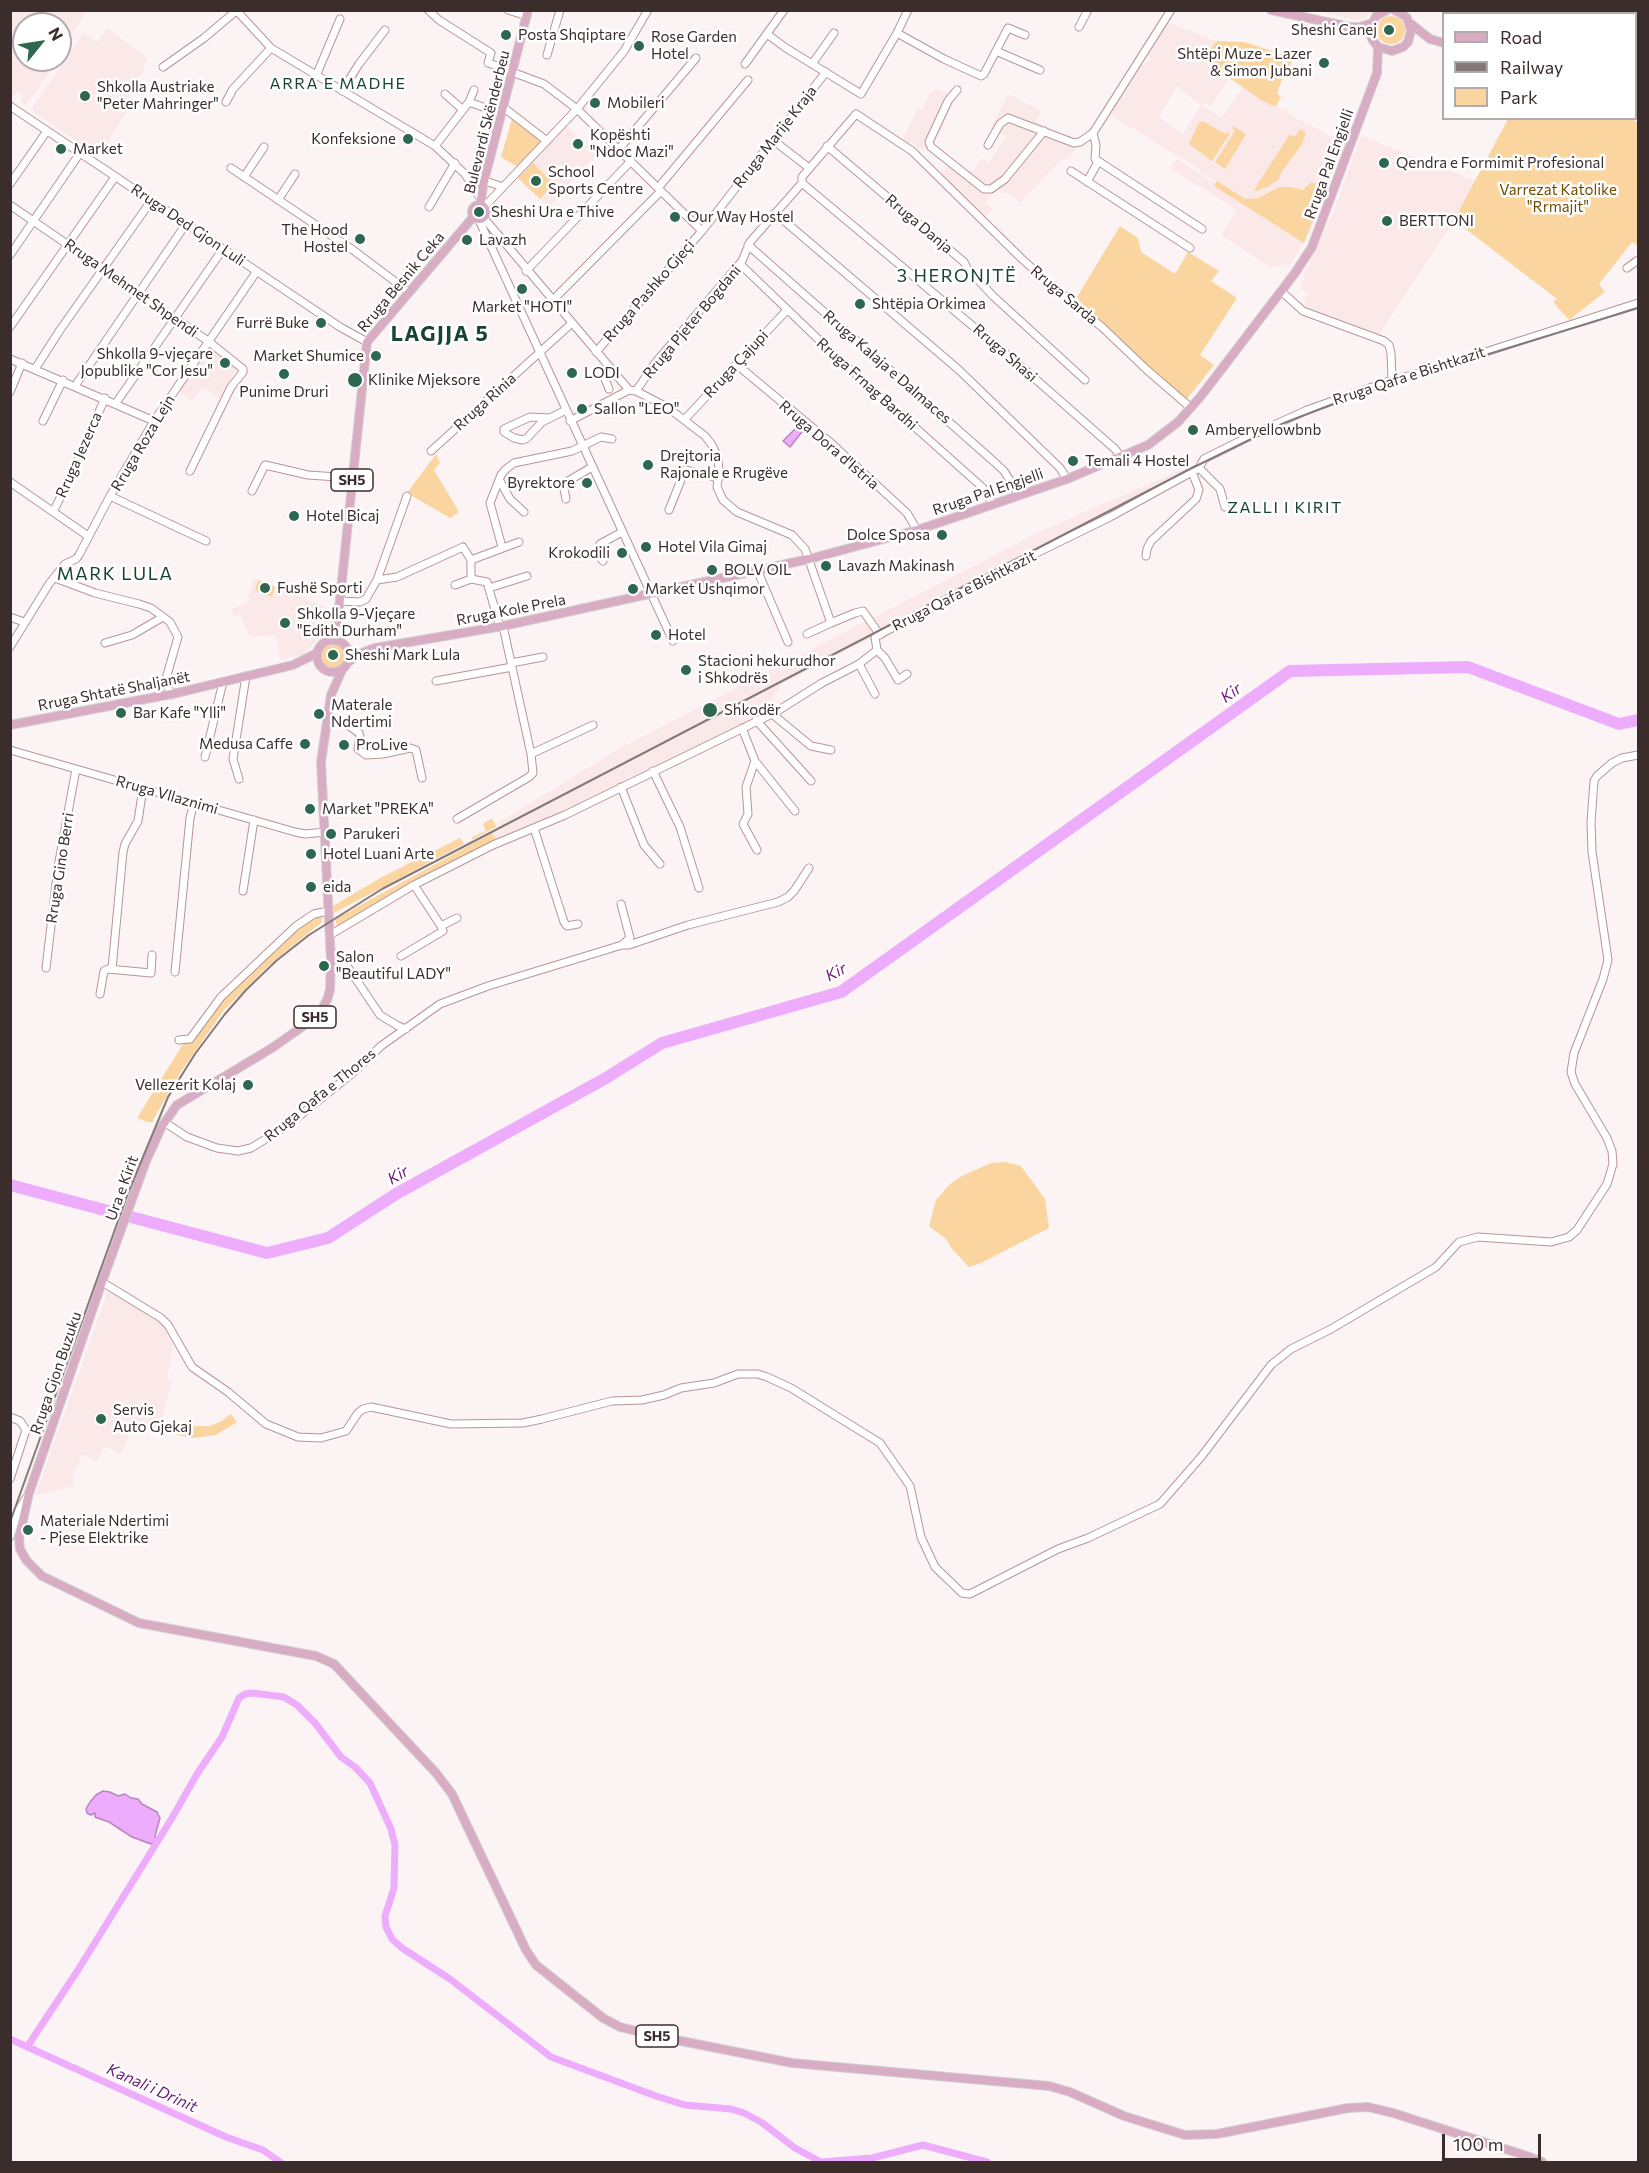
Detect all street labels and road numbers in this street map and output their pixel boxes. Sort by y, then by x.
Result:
street label: Bulevardi Skënderbeu [460,49,514,195]
street label: Rruga Marije Kraja [729,82,821,192]
street label: Rruga Pal Engjelli [1301,106,1357,222]
street label: Rruga Ded Gjon Luli [128,180,248,270]
street label: Rruga Danja [882,191,956,257]
street label: Rruga Besnik Ceka [354,228,448,336]
street label: Rruga Mehmet Shpendi [61,235,201,341]
street label: Rruga Pashko Gjeçi [600,236,698,346]
street label: Rruga Pjeter Bogdani [639,262,745,382]
street label: Rruga Sarda [1027,262,1101,328]
street label: Rruga Kalaja e Dalmaces [819,306,955,428]
street label: Rruga Shasi [969,320,1041,386]
street label: Rruga Çajupi [700,326,772,402]
street label: Rruga Frnag Bardhi [813,334,921,434]
street label: Rruga Qafa e Bishtkazit [1331,343,1487,409]
street label: Rruga Rinia [450,369,520,435]
street label: Rruga Roza Lejn [107,392,179,494]
street label: Rruga Dora d'Istria [775,397,883,493]
street label: Rruga Jezerca [52,409,106,501]
street label: Rruga Pal Engjelli [930,465,1046,519]
road number: SH5 [331,469,373,491]
street label: Rruga Qafa e Bishtkazit [889,547,1039,635]
street label: Rruga Kole Prela [455,591,567,629]
street label: Rruga Shtatë Shaljanët [36,667,192,715]
street label: Rruga Vllaznimi [114,772,220,818]
street label: Rruga Gino Berri [42,811,78,925]
road number: SH5 [294,1006,336,1028]
street label: Rruga Qafa e Thores [261,1045,379,1145]
street label: Ura e Kirit [102,1153,142,1223]
street label: Rruga Gjon Buzuku [27,1309,85,1437]
road number: SH5 [636,2025,678,2047]

